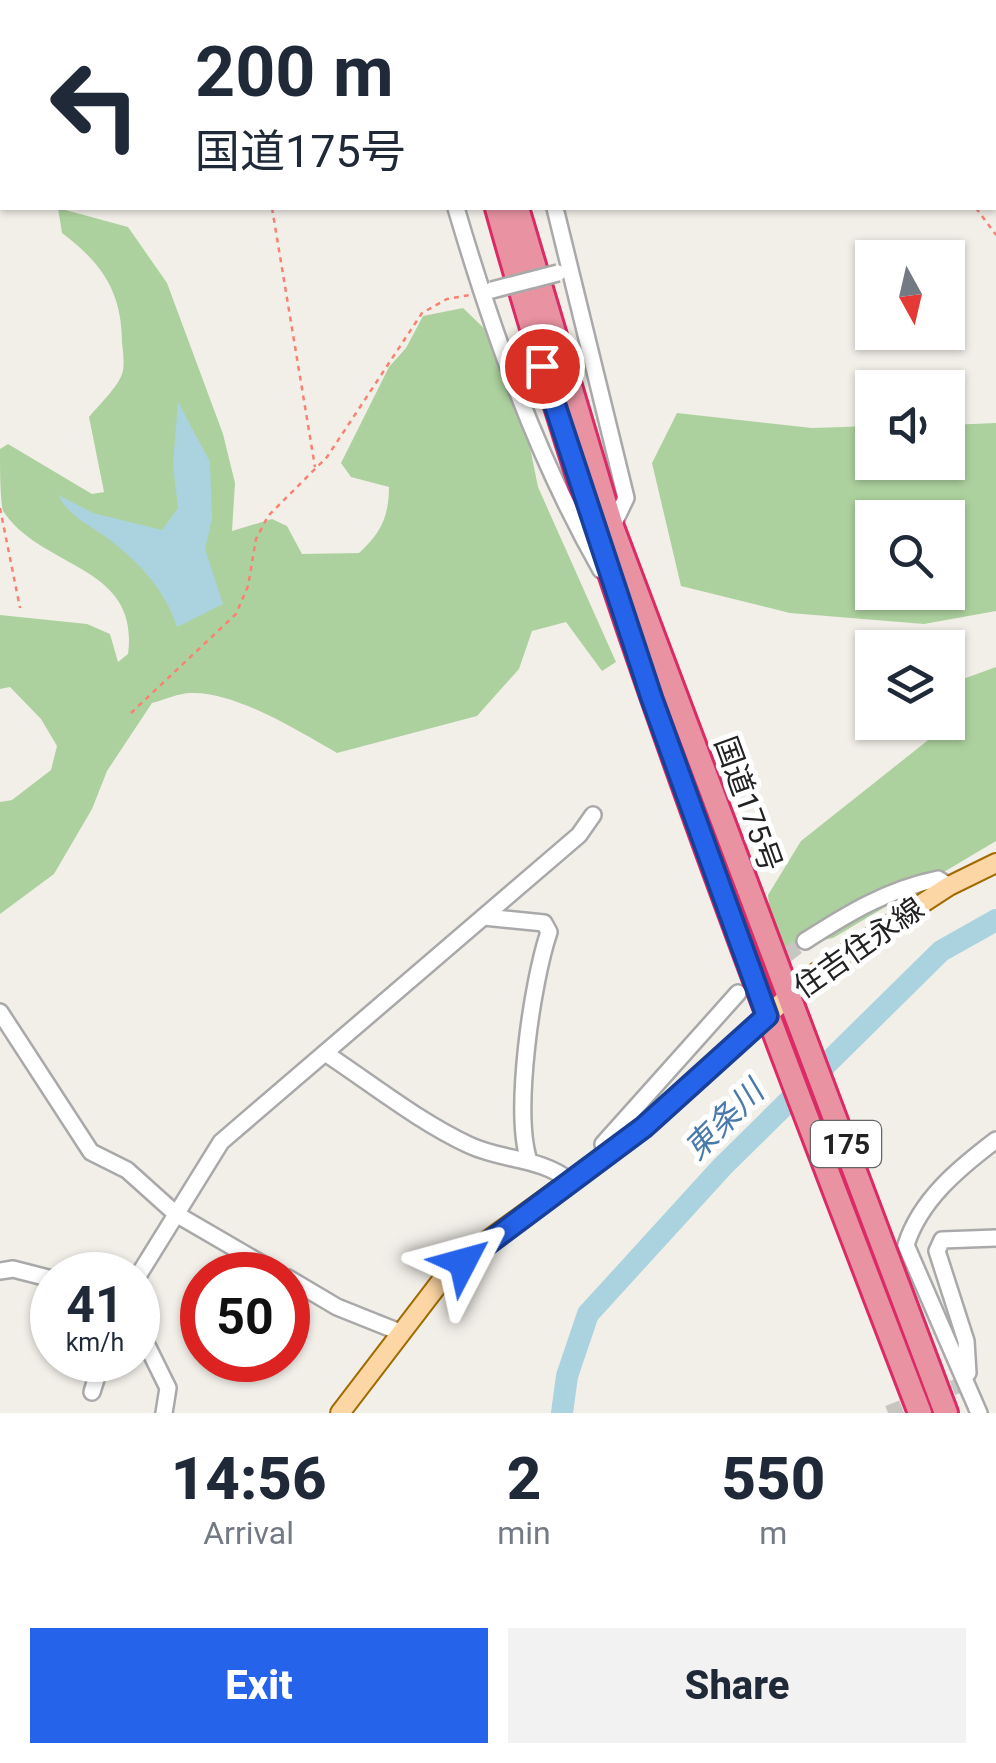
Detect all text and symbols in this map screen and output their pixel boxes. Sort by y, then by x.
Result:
text: 200 m [195,31,394,113]
icon: left [30,40,160,170]
text: 国道175号 [195,125,406,178]
north arrow [855,240,965,350]
map controls [855,240,965,740]
pin [500,324,585,409]
icon: arrive [515,339,570,394]
button: sound [855,370,965,480]
button: search [855,500,965,610]
button: layers [855,630,965,740]
street label: 国道175号 [708,732,789,876]
street label: 住吉住永線 [787,890,930,1005]
water label: 東条川 [677,1071,773,1167]
road number: 175 [811,1121,881,1167]
position arrow [411,1210,515,1314]
speed limit sign: 50 [180,1252,310,1382]
text: 41 [66,1276,124,1334]
text: km/h [66,1328,124,1357]
text: 14:56 [171,1443,327,1514]
text: 2 [507,1443,541,1514]
text: 550 [721,1443,825,1514]
text: Arrival [203,1514,294,1552]
text: min [497,1514,551,1552]
text: m [759,1514,787,1552]
button: Exit [30,1628,488,1743]
button: Share [508,1628,966,1743]

